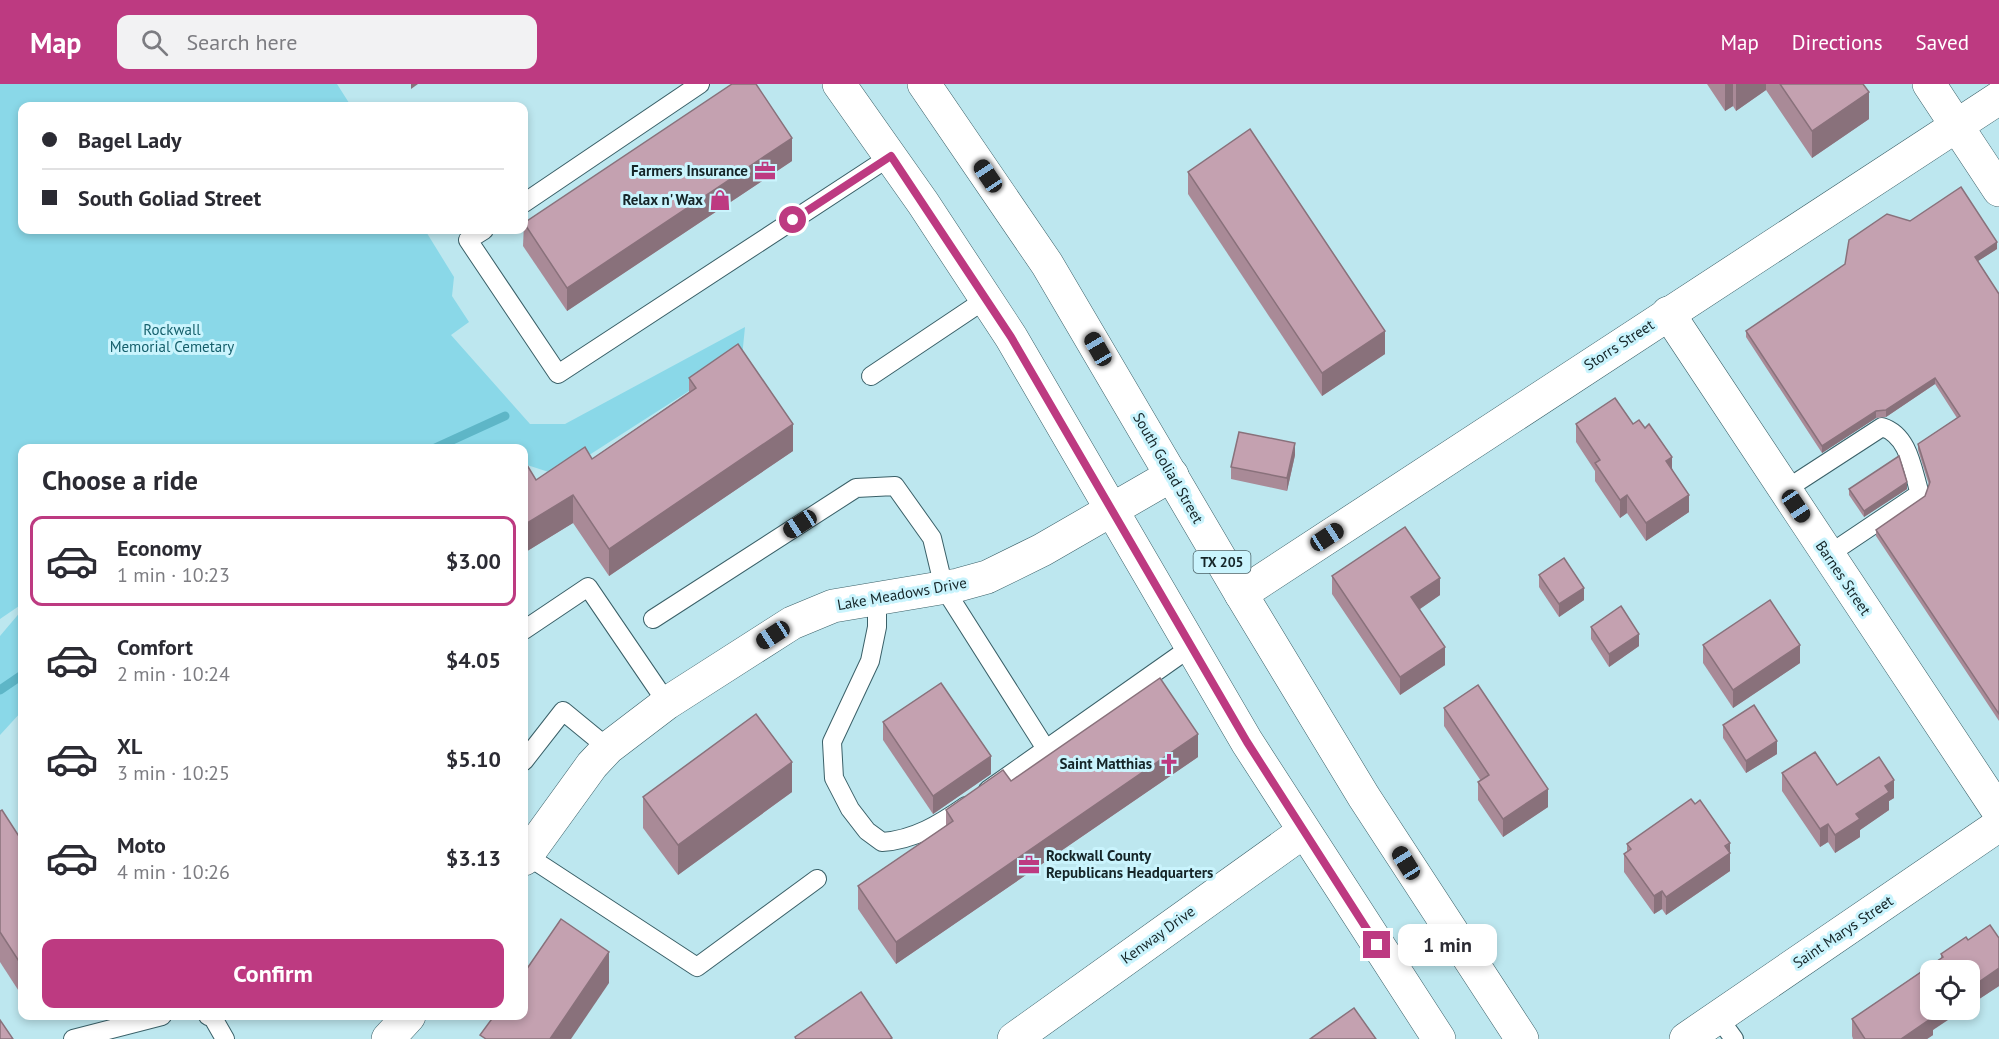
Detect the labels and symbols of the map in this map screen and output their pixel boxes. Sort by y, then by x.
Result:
car [970,156,1006,196]
office icon: Farmers Insurance [753,159,777,183]
place label: Farmers Insurance [631,161,748,180]
shop icon: Relax n' Wax [708,188,732,212]
place label: Relax n' Wax [622,190,703,209]
route start [779,206,806,233]
street label: Storrs Street [1580,315,1657,374]
park label: Rockwall Memorial Cemetary [110,320,234,356]
car [1081,329,1115,369]
street label: South Goliad Street [1129,409,1208,527]
car [1778,486,1814,526]
car [780,507,820,541]
car [1307,520,1347,554]
street label: Barnes Street [1812,537,1875,619]
road number: TX 205 [1194,551,1250,573]
street label: Lake Meadows Drive [836,573,968,614]
car [753,618,793,652]
church icon: Saint Matthias [1157,752,1181,776]
place label: Saint Matthias [1060,754,1152,773]
car [1389,843,1423,883]
place label: Rockwall County Republicans Headquarters [1046,846,1213,882]
office icon: Rockwall County Republicans Headquarters [1017,853,1041,877]
street label: Saint Marys Street [1789,891,1896,972]
street label: Kenway Drive [1117,901,1198,968]
callout: 1 min [1398,924,1497,966]
route end [1363,931,1390,958]

